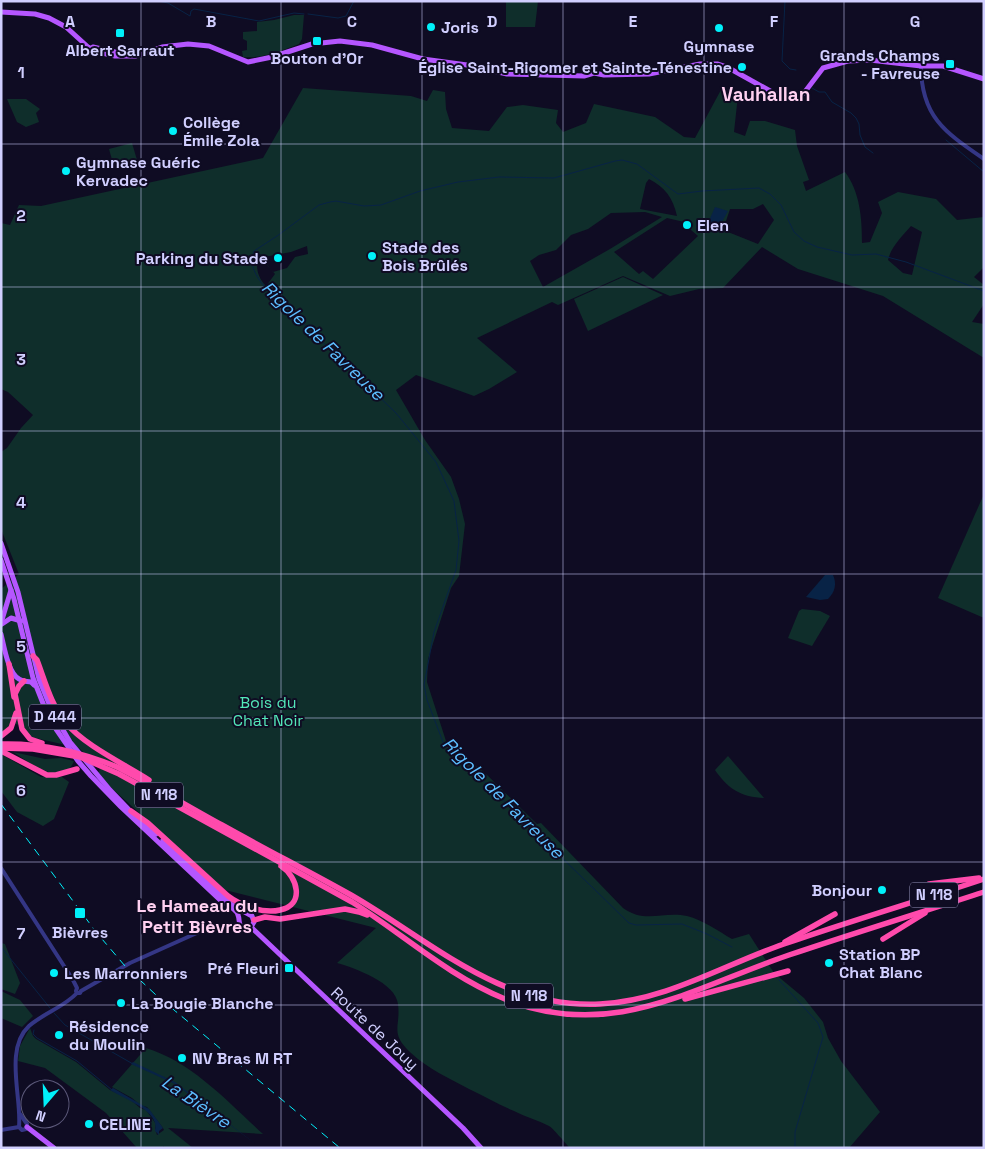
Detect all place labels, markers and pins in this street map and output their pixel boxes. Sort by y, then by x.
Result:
place label: Joris [441,17,479,38]
marker: Joris [425,21,437,33]
marker: Gymnase [713,22,725,34]
marker: Albert Sarraut [114,27,126,39]
marker: Bouton d'Or [311,35,323,47]
place label: Gymnase [684,36,754,57]
place label: Albert Sarraut [65,40,175,61]
place label: Grands Champs - Favreuse [820,45,940,84]
place label: Bouton d'Or [270,48,364,69]
place label: Église Saint-Rigomer et Sainte-Ténestine [418,57,732,78]
marker: Grands Champs - Favreuse [944,58,956,70]
marker: Église Saint-Rigomer et Sainte-Ténestine [736,61,748,73]
place label: Collège Émile Zola [183,112,260,151]
marker: Collège Émile Zola [167,125,179,137]
place label: Gymnase Guéric Kervadec [76,152,200,191]
marker: Gymnase Guéric Kervadec [60,165,72,177]
place label: Elen [697,215,729,236]
marker: Elen [681,219,693,231]
place label: Stade des Bois Brûlés [382,237,468,276]
place label: Parking du Stade [136,248,268,269]
marker: Stade des Bois Brûlés [366,250,378,262]
marker: Parking du Stade [272,252,284,264]
place label: Bonjour [811,880,872,901]
marker: Bonjour [876,884,888,896]
marker: Bièvres [73,906,87,920]
place label: Bièvres [52,922,108,943]
place label: Station BP Chat Blanc [839,944,923,983]
marker: Station BP Chat Blanc [823,957,835,969]
place label: Pré Fleuri [208,958,279,979]
marker: Pré Fleuri [283,962,295,974]
place label: Les Marronniers [64,963,188,984]
marker: Les Marronniers [48,967,60,979]
place label: La Bougie Blanche [131,993,273,1014]
marker: La Bougie Blanche [115,997,127,1009]
place label: Résidence du Moulin [69,1016,149,1055]
marker: Résidence du Moulin [53,1029,65,1041]
place label: NV Bras M RT [192,1048,293,1069]
marker: NV Bras M RT [176,1052,188,1064]
place label: CELINE [99,1114,151,1135]
marker: CELINE [83,1118,95,1130]

